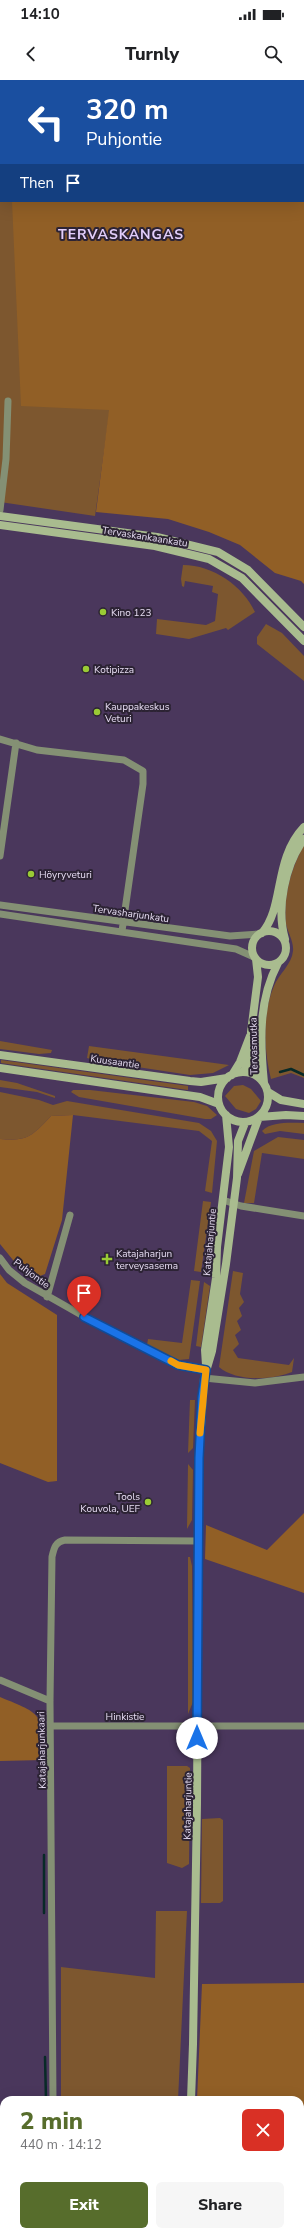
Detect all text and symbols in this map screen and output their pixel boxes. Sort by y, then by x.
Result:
text: 14:10 [20,4,60,24]
text: Turnly [125,42,179,66]
icon: back [20,43,42,65]
icon: search [262,43,284,65]
text: 320 m [86,91,169,129]
icon: left [20,96,72,148]
text: Puhjontie [86,127,162,151]
icon: arrive [62,172,84,194]
text: Then [20,173,54,193]
district label: TERVASKANGAS [58,225,184,244]
street label: Tervaskankaankatu [101,523,188,551]
place label: Kino 123 [111,606,151,620]
marker: Kino 123 [98,607,108,617]
place label: Kotipizza [94,663,134,677]
marker: Kotipizza [81,664,91,674]
place label: Kauppakeskus Veturi [104,700,170,726]
marker: Kauppakeskus Veturi [92,707,102,717]
place label: Höyryveturi [39,868,92,882]
marker: Höyryveturi [26,869,36,879]
street label: Tervasharjunkatu [92,902,170,926]
street label: Tervasmutka [246,1017,262,1075]
street label: Kuusaantie [89,1052,140,1072]
street label: Katajaharjuntie [200,1208,220,1276]
place label: Katajaharjun terveysasema [116,1247,178,1273]
marker: Katajaharjun terveysasema [101,1253,113,1265]
street label: Puhjontie [10,1255,53,1292]
pin [67,1276,101,1317]
icon: arrive [73,1282,95,1304]
place label: Tools Kouvola, UEF [80,1490,141,1516]
marker: Tools Kouvola, UEF [143,1497,153,1507]
street label: Hinkistie [106,1710,144,1724]
street label: Katajaharjunkaari [34,1711,50,1789]
position arrow [176,1717,218,1759]
street label: Katajaharjuntie [180,1772,196,1840]
text: 2 min [20,2105,83,2137]
button: close [242,2109,284,2151]
text: 440 m · 14:12 [20,2136,102,2154]
button: Exit [20,2182,148,2228]
button: Share [156,2182,284,2228]

